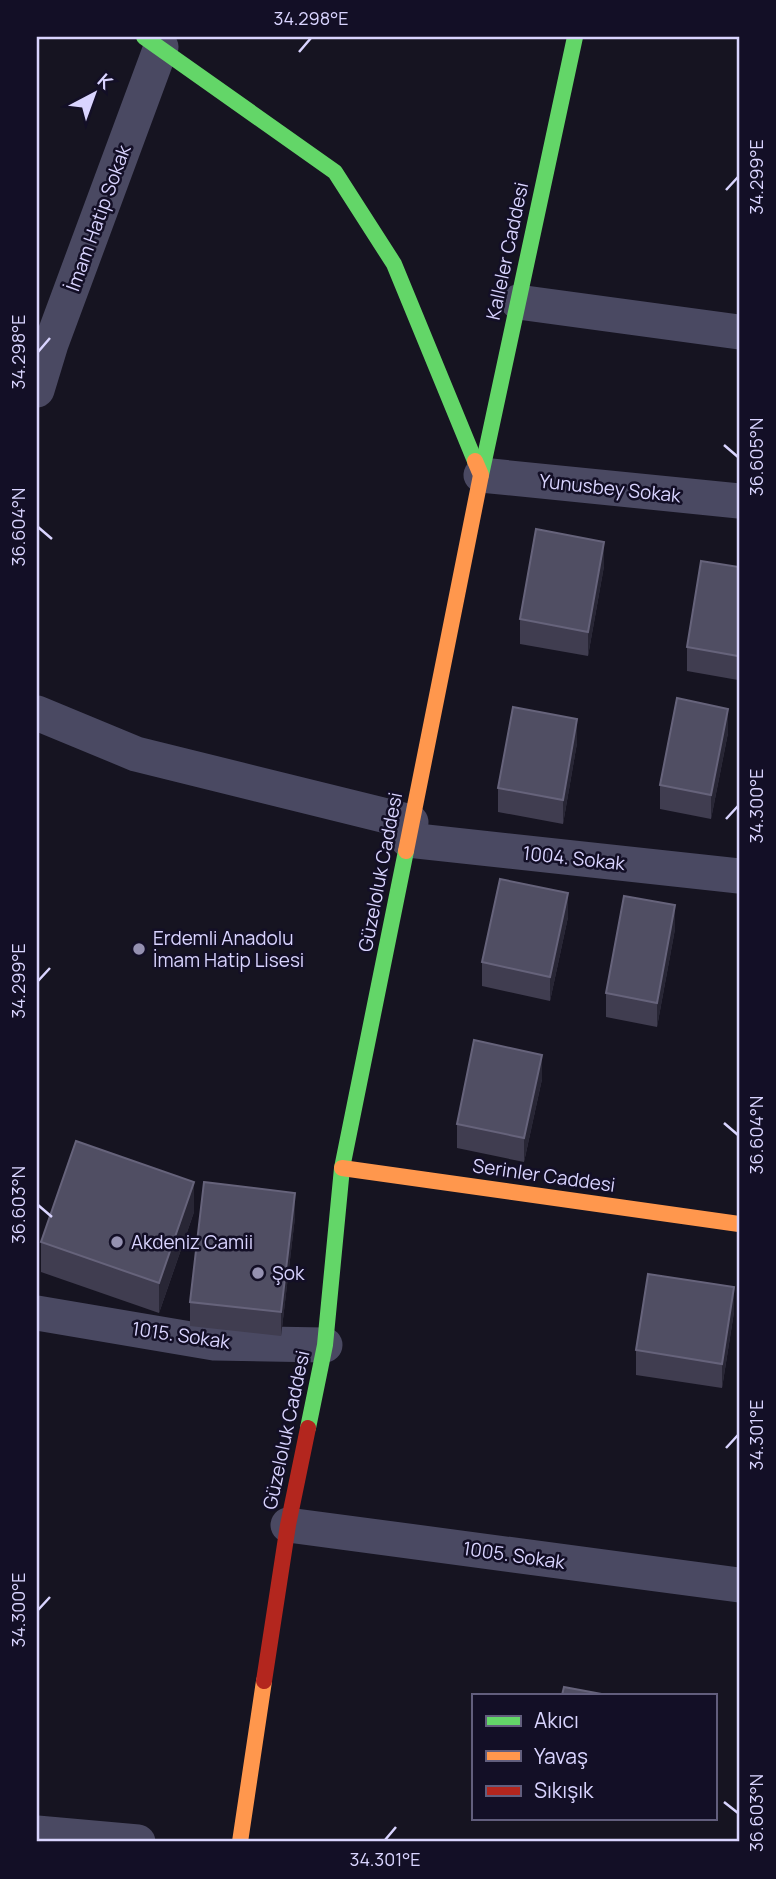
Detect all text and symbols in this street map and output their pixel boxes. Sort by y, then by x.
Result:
text: 34.298°E [273,6,349,30]
north arrow [60,60,130,130]
text: K [92,67,119,95]
text: 34.299°E [744,139,768,215]
street label: İmam Hatip Sokak [59,141,137,295]
street label: Kalleler Caddesi [480,180,534,322]
text: 34.298°E [6,314,30,390]
text: 36.605°N [744,418,768,496]
street label: Yunusbey Sokak [538,468,683,508]
text: 36.604°N [6,488,30,566]
text: 34.300°E [744,768,768,844]
street label: Güzeloluk Caddesi [352,790,408,954]
street label: 1004. Sokak [522,840,627,876]
place label: Erdemli Anadolu İmam Hatip Lisesi [153,925,304,973]
marker: Erdemli Anadolu İmam Hatip Lisesi [131,941,147,957]
text: 34.299°E [6,943,30,1019]
text: 36.604°N [744,1096,768,1174]
street label: Serinler Caddesi [471,1152,617,1198]
text: 36.603°N [6,1166,30,1244]
place label: Akdeniz Camii [131,1229,253,1255]
marker: Akdeniz Camii [109,1234,125,1250]
place label: Şok [272,1260,305,1286]
marker: Şok [250,1265,266,1281]
street label: 1015. Sokak [130,1315,232,1355]
street label: Güzeloluk Caddesi [256,1348,316,1512]
text: 34.301°E [744,1399,768,1471]
street label: 1005. Sokak [461,1535,567,1575]
text: 34.300°E [6,1572,30,1648]
legend [472,1694,716,1820]
text: Akıcı [534,1706,579,1734]
text: Yavaş [534,1742,588,1770]
text: 36.603°N [744,1774,768,1852]
text: Sıkışık [534,1776,594,1804]
text: 34.301°E [349,1847,421,1871]

